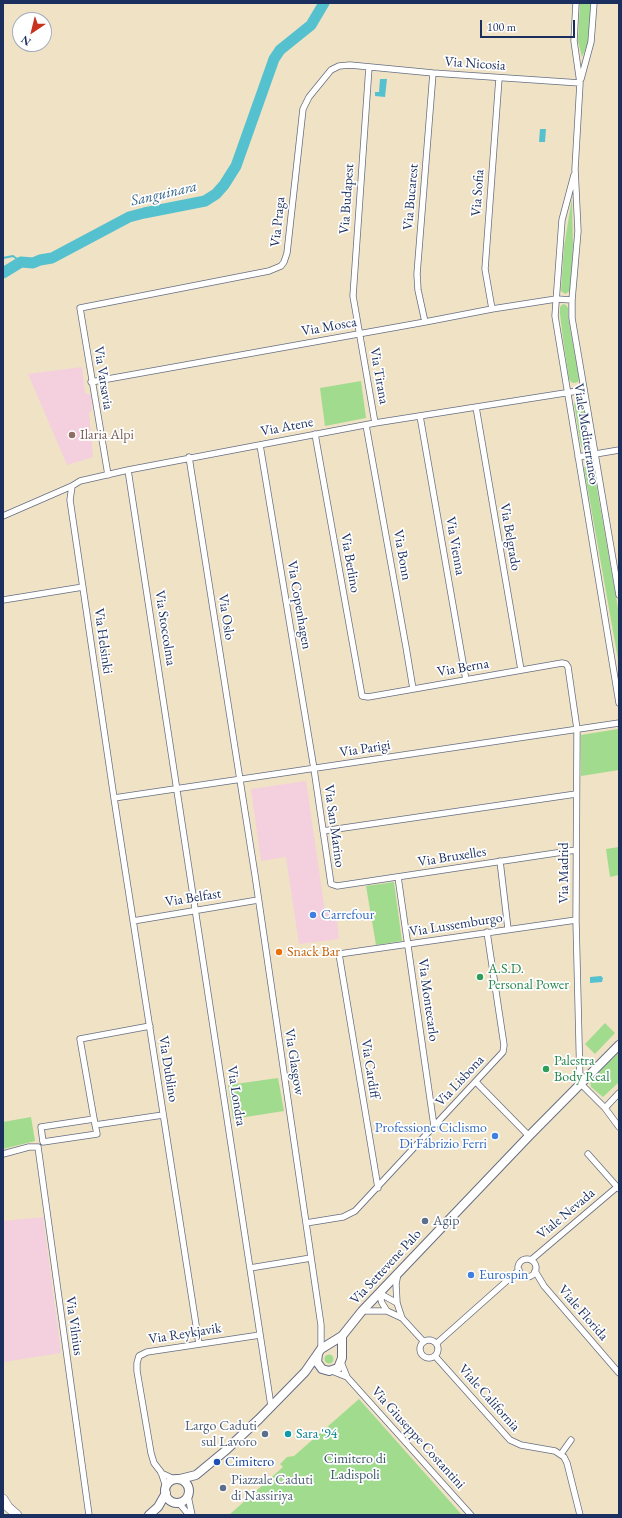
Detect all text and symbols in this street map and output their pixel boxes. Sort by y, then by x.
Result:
north arrow [12,12,52,52]
scale bar [482,12,577,38]
text: 100 m [487,19,516,35]
text: N [18,33,33,49]
street label: Via Nicosia [444,53,506,75]
street label: Via Budapest [336,163,358,235]
street label: Via Bucarest [400,163,422,231]
street label: Via Sofia [468,169,488,217]
water label: Sanguinara [129,178,199,210]
street label: Via Praga [267,196,289,248]
street label: Via Mosca [300,314,358,340]
street label: Via Varsavia [90,345,116,411]
street label: Via Tirana [366,346,392,406]
street label: Viale Mediterraneo [570,382,602,486]
street label: Via Atene [259,414,315,440]
place label: Ilaria Alpi [80,427,134,443]
marker: Ilaria Alpi [67,430,77,440]
street label: Via Belgrado [496,502,524,572]
street label: Via Vienna [442,515,468,577]
street label: Via Bonn [389,528,415,582]
street label: Via Berlino [336,532,364,594]
street label: Via Copenhagen [283,559,315,651]
street label: Via Stoccolma [151,589,179,667]
street label: Via Oslo [214,593,238,641]
street label: Via Helsinki [90,607,116,675]
street label: Via Berna [436,655,490,681]
street label: Via Parigi [338,737,392,761]
street label: Via San Marino [320,783,348,869]
street label: Via Madrid [556,842,572,904]
street label: Via Bruxelles [417,843,487,871]
street label: Via Belfast [164,885,222,911]
place label: Carrefour [321,907,374,923]
street label: Via Lussemburgo [408,909,504,941]
marker: Carrefour [308,910,318,920]
place label: Snack Bar [287,944,340,960]
marker: Snack Bar [274,947,284,957]
street label: Via Montecarlo [414,958,442,1042]
place label: A.S.D. Personal Power [488,961,569,994]
marker: A.S.D. Personal Power [475,972,485,982]
street label: Via Glasgow [280,1028,308,1096]
street label: Via Dublino [154,1035,182,1103]
street label: Via Cardiff [357,1038,383,1100]
street label: Via Lisbona [432,1052,488,1110]
place label: Palestra Body Real [554,1053,610,1086]
marker: Palestra Body Real [541,1064,551,1074]
street label: Via Londra [223,1065,249,1127]
place label: Professione Ciclismo Di Fabrizio Ferri [375,1120,487,1152]
marker: Professione Ciclismo Di Fabrizio Ferri [490,1131,500,1141]
street label: Viale Nevada [534,1185,598,1243]
place label: Agip [433,1213,459,1229]
marker: Agip [420,1216,430,1226]
street label: Via Settevene Palo [347,1226,425,1308]
place label: Eurospin [479,1267,528,1283]
marker: Eurospin [466,1270,476,1280]
street label: Viale Florida [554,1282,612,1344]
street label: Via Vilnius [62,1295,86,1357]
street label: Via Reykjavik [147,1320,223,1348]
street label: Viale California [455,1361,523,1435]
street label: Via Giuseppe Costantini [368,1383,468,1493]
place label: Largo Caduti sul Lavoro [185,1418,257,1450]
place label: Sara '94 [296,1426,337,1442]
marker: Largo Caduti sul Lavoro [260,1429,270,1439]
marker: Sara '94 [283,1429,293,1439]
park label: Cimitero di Ladispoli [324,1451,386,1484]
place label: Cimitero [225,1454,274,1470]
marker: Cimitero [212,1457,222,1467]
place label: Piazzale Caduti di Nassiriya [231,1472,313,1504]
marker: Piazzale Caduti di Nassiriya [218,1483,228,1493]

